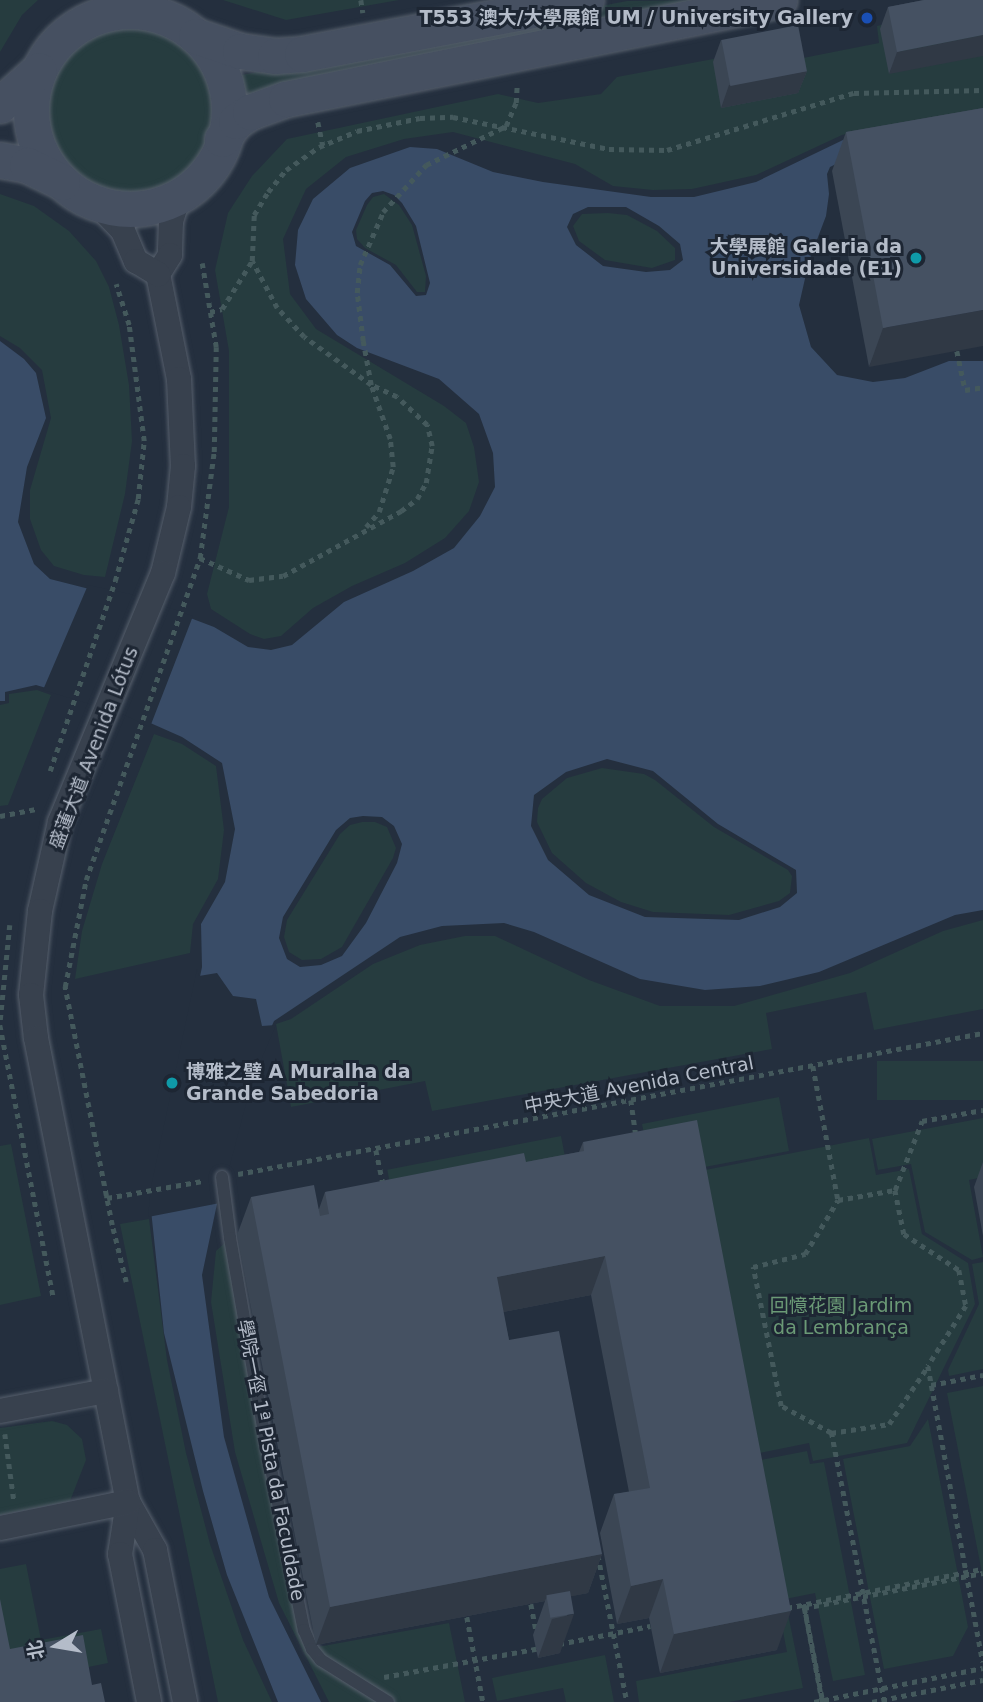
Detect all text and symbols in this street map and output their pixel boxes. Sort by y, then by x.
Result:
place label: T553 澳大/大學展館 UM / University Gallery [420,7,853,29]
marker: T553 澳大/大學展館 UM / University Gallery [859,10,875,26]
place label: 大學展館 Galeria da Universidade (E1) [710,236,902,280]
marker: 大學展館 Galeria da Universidade (E1) [908,250,924,266]
street label: 盛蓮大道 Avenida Lótus [45,643,143,853]
street label: 中央大道 Avenida Central [522,1052,756,1118]
place label: 博雅之璧 A Muralha da Grande Sabedoria [186,1061,410,1105]
marker: 博雅之璧 A Muralha da Grande Sabedoria [164,1075,180,1091]
park label: 回憶花園 Jardim da Lembrança [770,1295,912,1339]
street label: 學院一徑 1ª Pista da Faculdade [232,1317,310,1603]
north arrow [21,1611,91,1681]
text: 北 [23,1639,48,1661]

